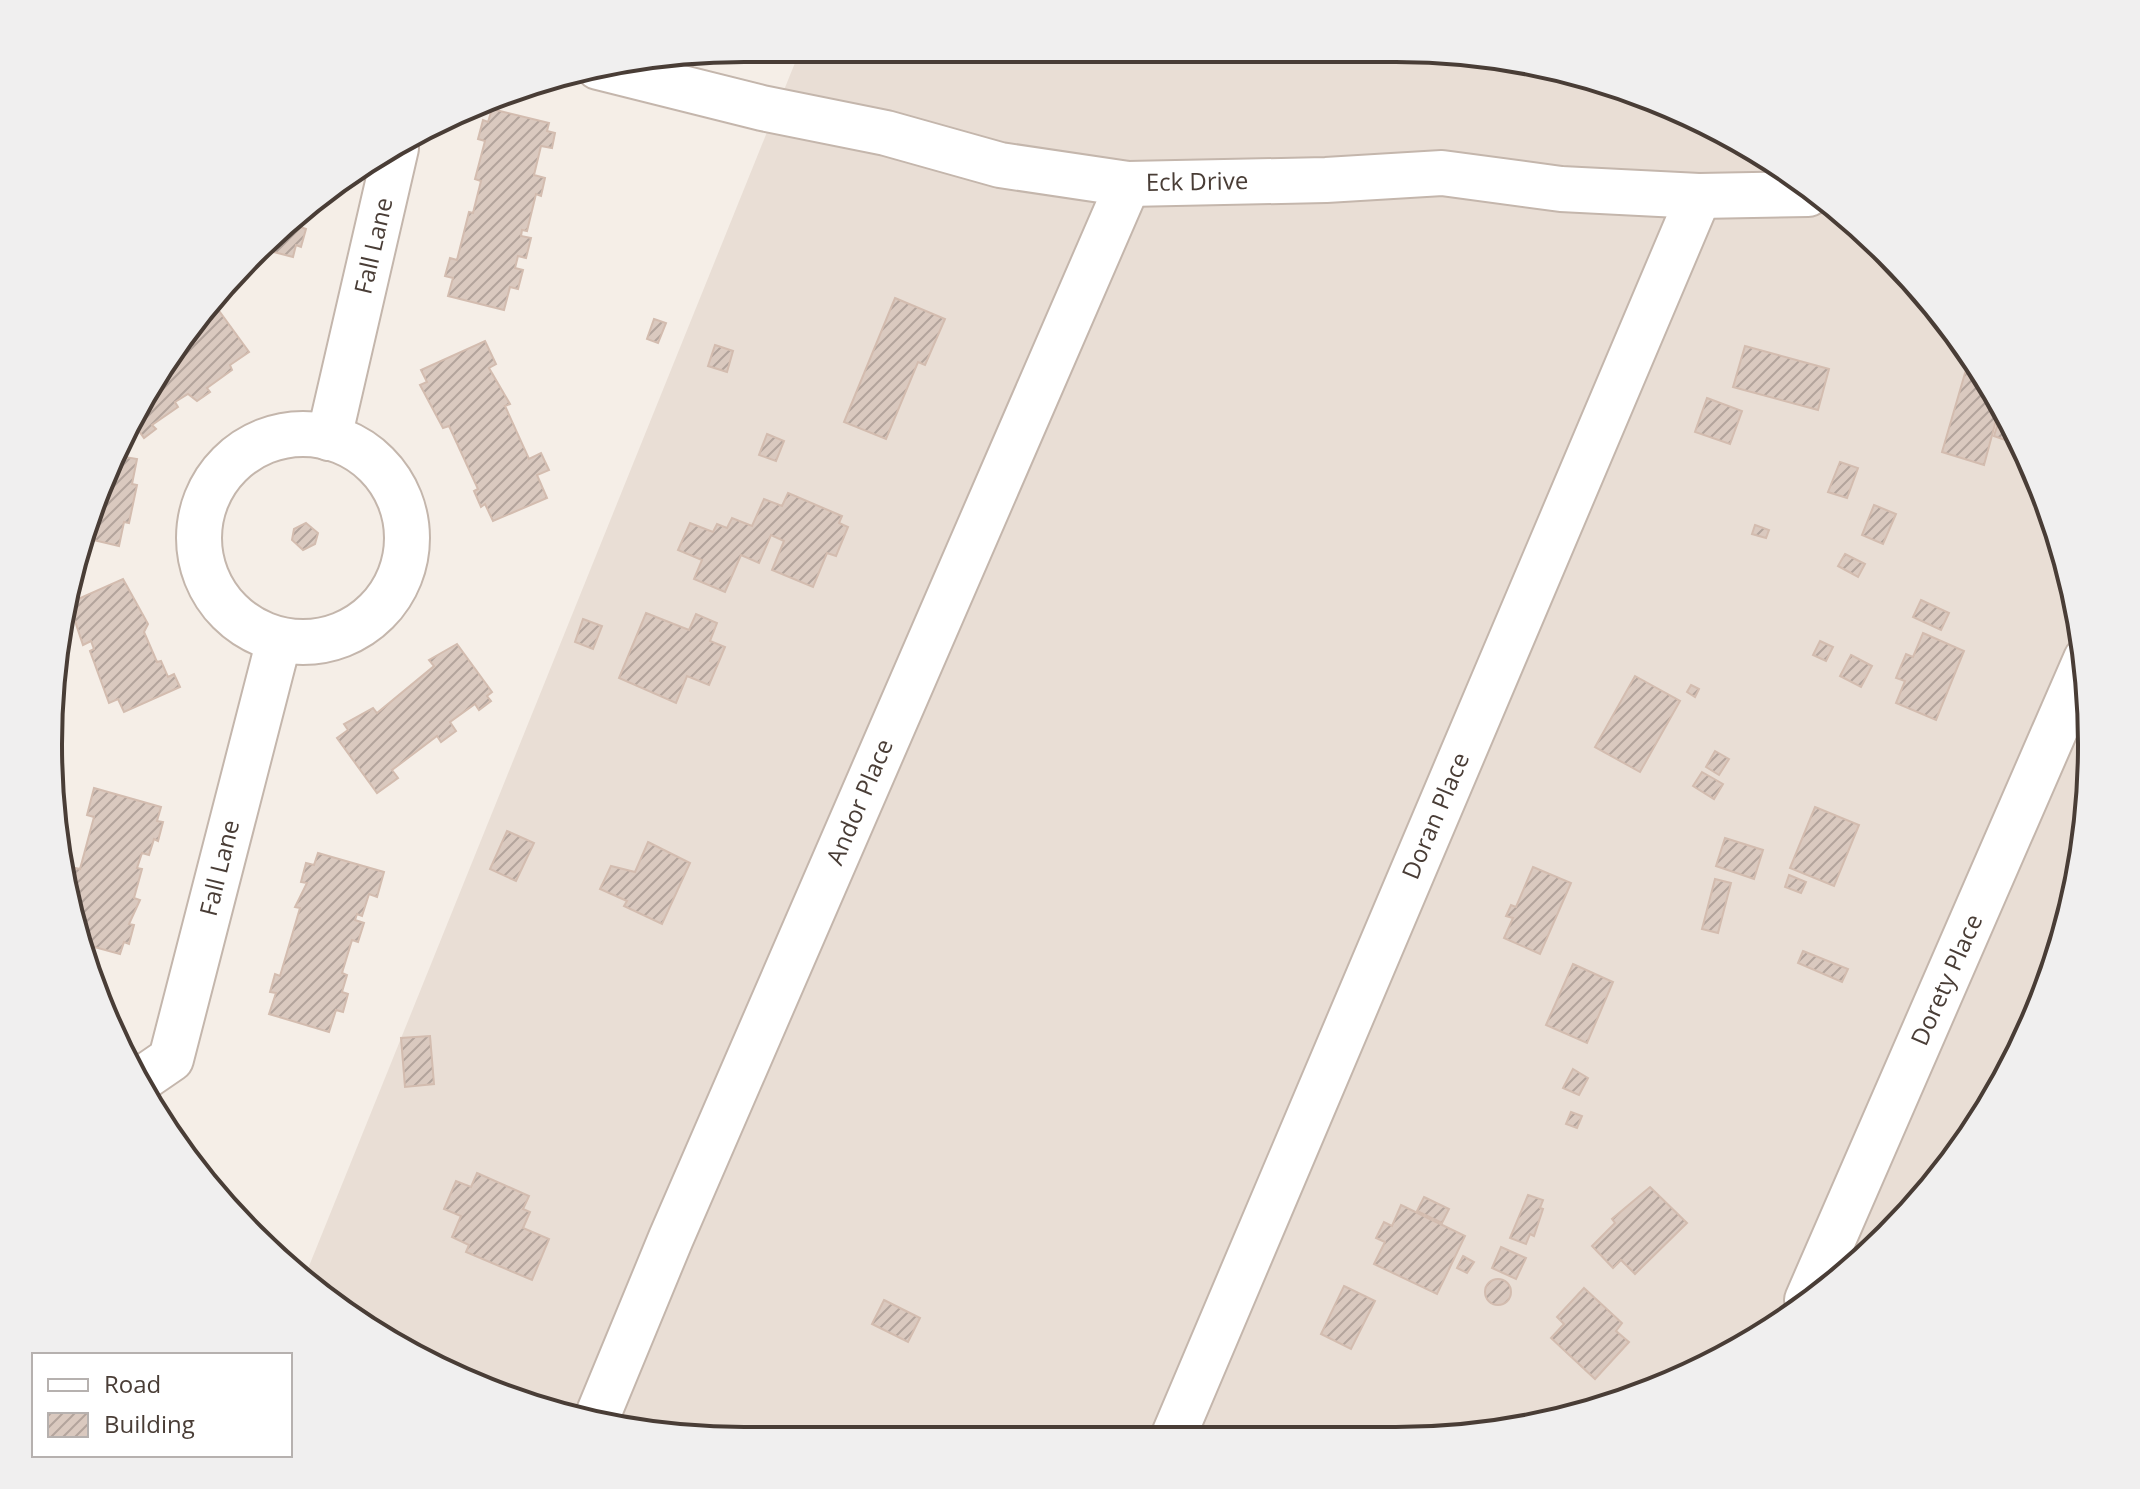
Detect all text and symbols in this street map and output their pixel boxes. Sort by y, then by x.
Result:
street label: Eck Drive [1145,163,1248,198]
street label: Fall Lane [345,194,400,297]
street label: Andor Place [817,733,900,869]
street label: Doran Place [1393,747,1476,884]
street label: Fall Lane [191,816,246,919]
street label: Dorety Place [1902,908,1989,1050]
legend [32,1353,292,1457]
text: Road [104,1367,161,1400]
text: Building [104,1407,195,1440]

